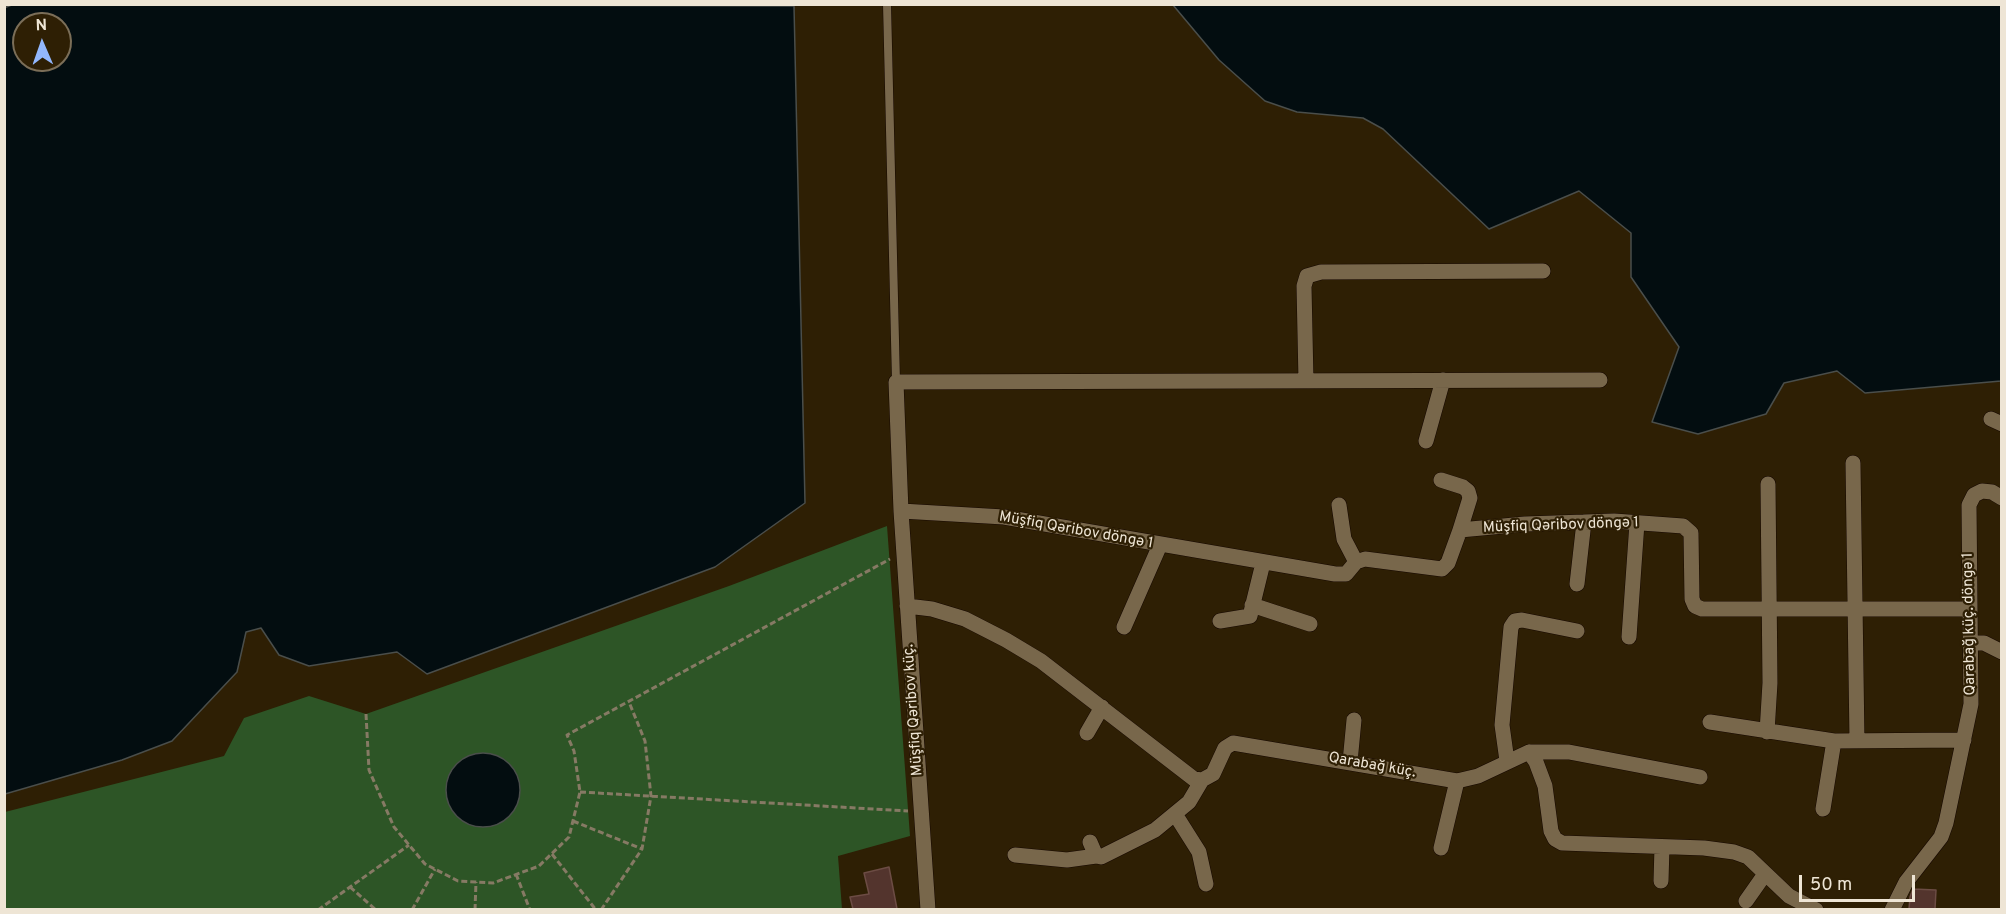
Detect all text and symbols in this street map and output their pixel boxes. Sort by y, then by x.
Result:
north arrow [12,12,72,72]
text: N [35,16,48,36]
street label: Müşfiq Qəribov döngə 1 [998,509,1154,553]
street label: Müşfiq Qəribov döngə 1 [1483,514,1639,538]
street label: Qarabağ küç. döngə 1 [1960,552,1980,696]
street label: Müşfiq Qəribov küç. [900,643,928,777]
street label: Qarabağ küç. [1327,749,1417,783]
scale bar [1802,863,1918,901]
text: 50 m [1810,874,1852,897]

